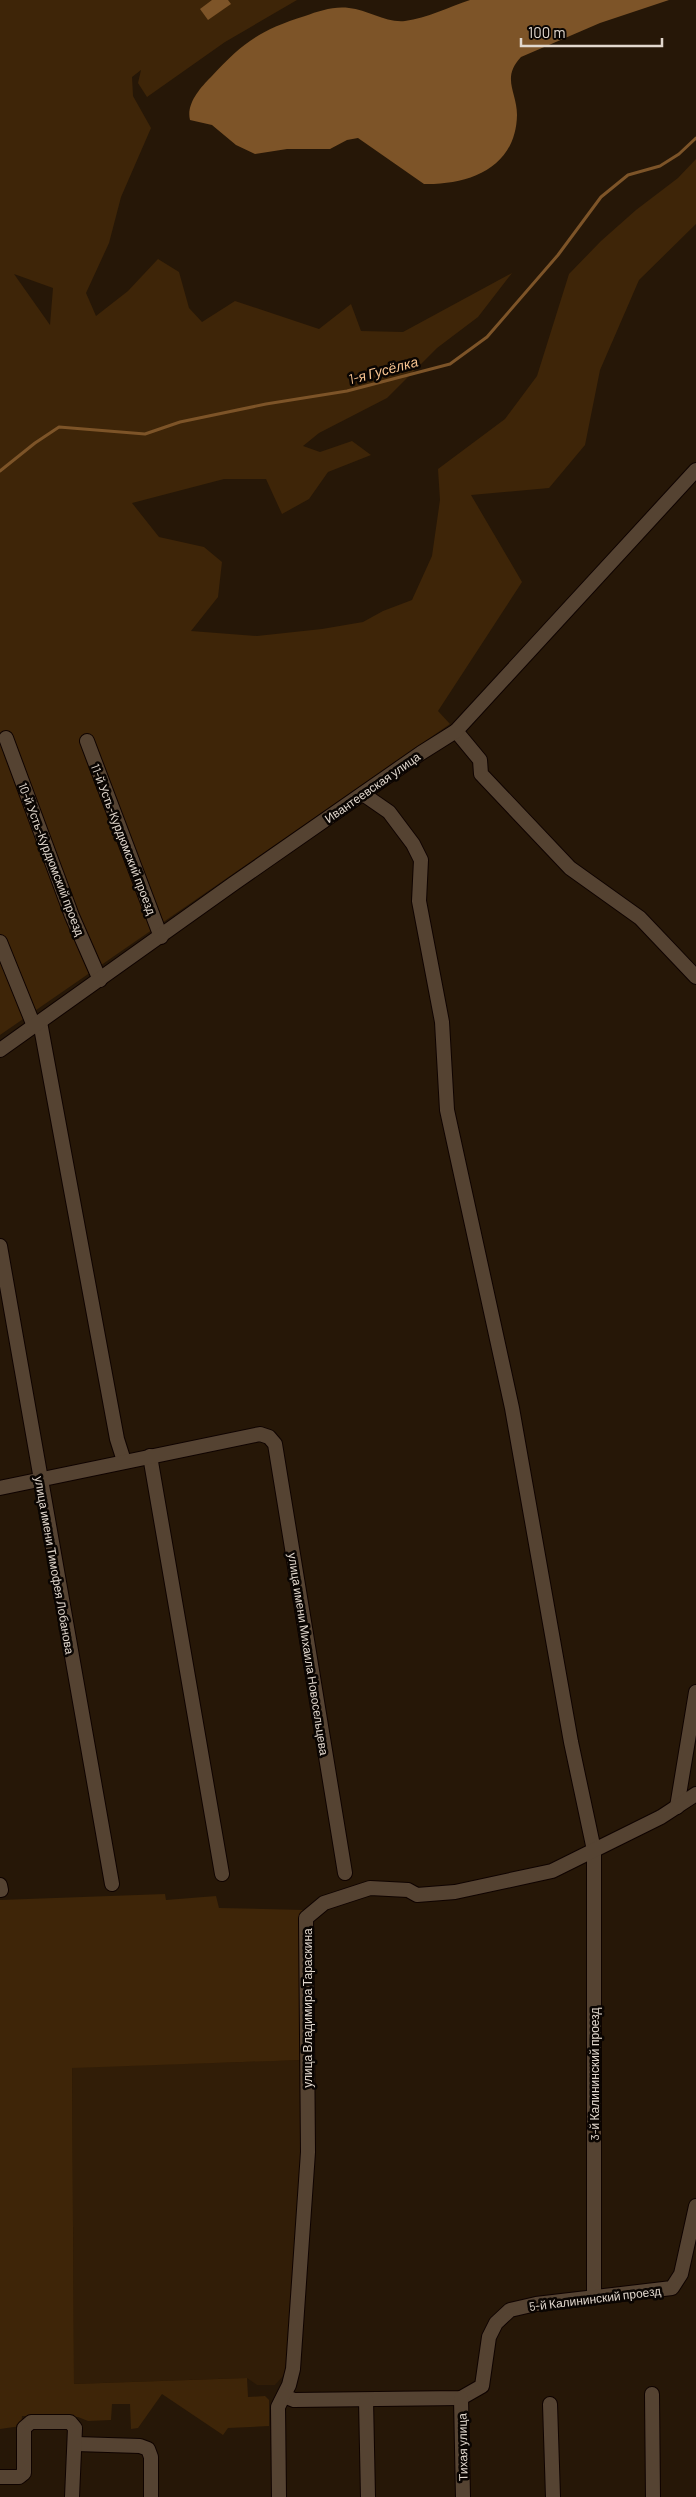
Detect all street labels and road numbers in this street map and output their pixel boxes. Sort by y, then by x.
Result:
street label: Ивантеевская улица [322,749,423,826]
street label: 11-й Усть-Курдюмский проезд [88,762,159,917]
street label: 10-й Усть-Курдюмский проезд [15,780,88,938]
street label: улица имени Тимофея Лобанова [31,1475,78,1656]
street label: улица имени Михаила Новосельцева [285,1552,332,1757]
street label: улица Владимира Тараскина [300,1928,315,2088]
street label: 3-й Калининский проезд [587,2008,602,2140]
street label: 5-й Калининский проезд [528,2283,662,2314]
street label: Тихая улица [454,2413,471,2481]

